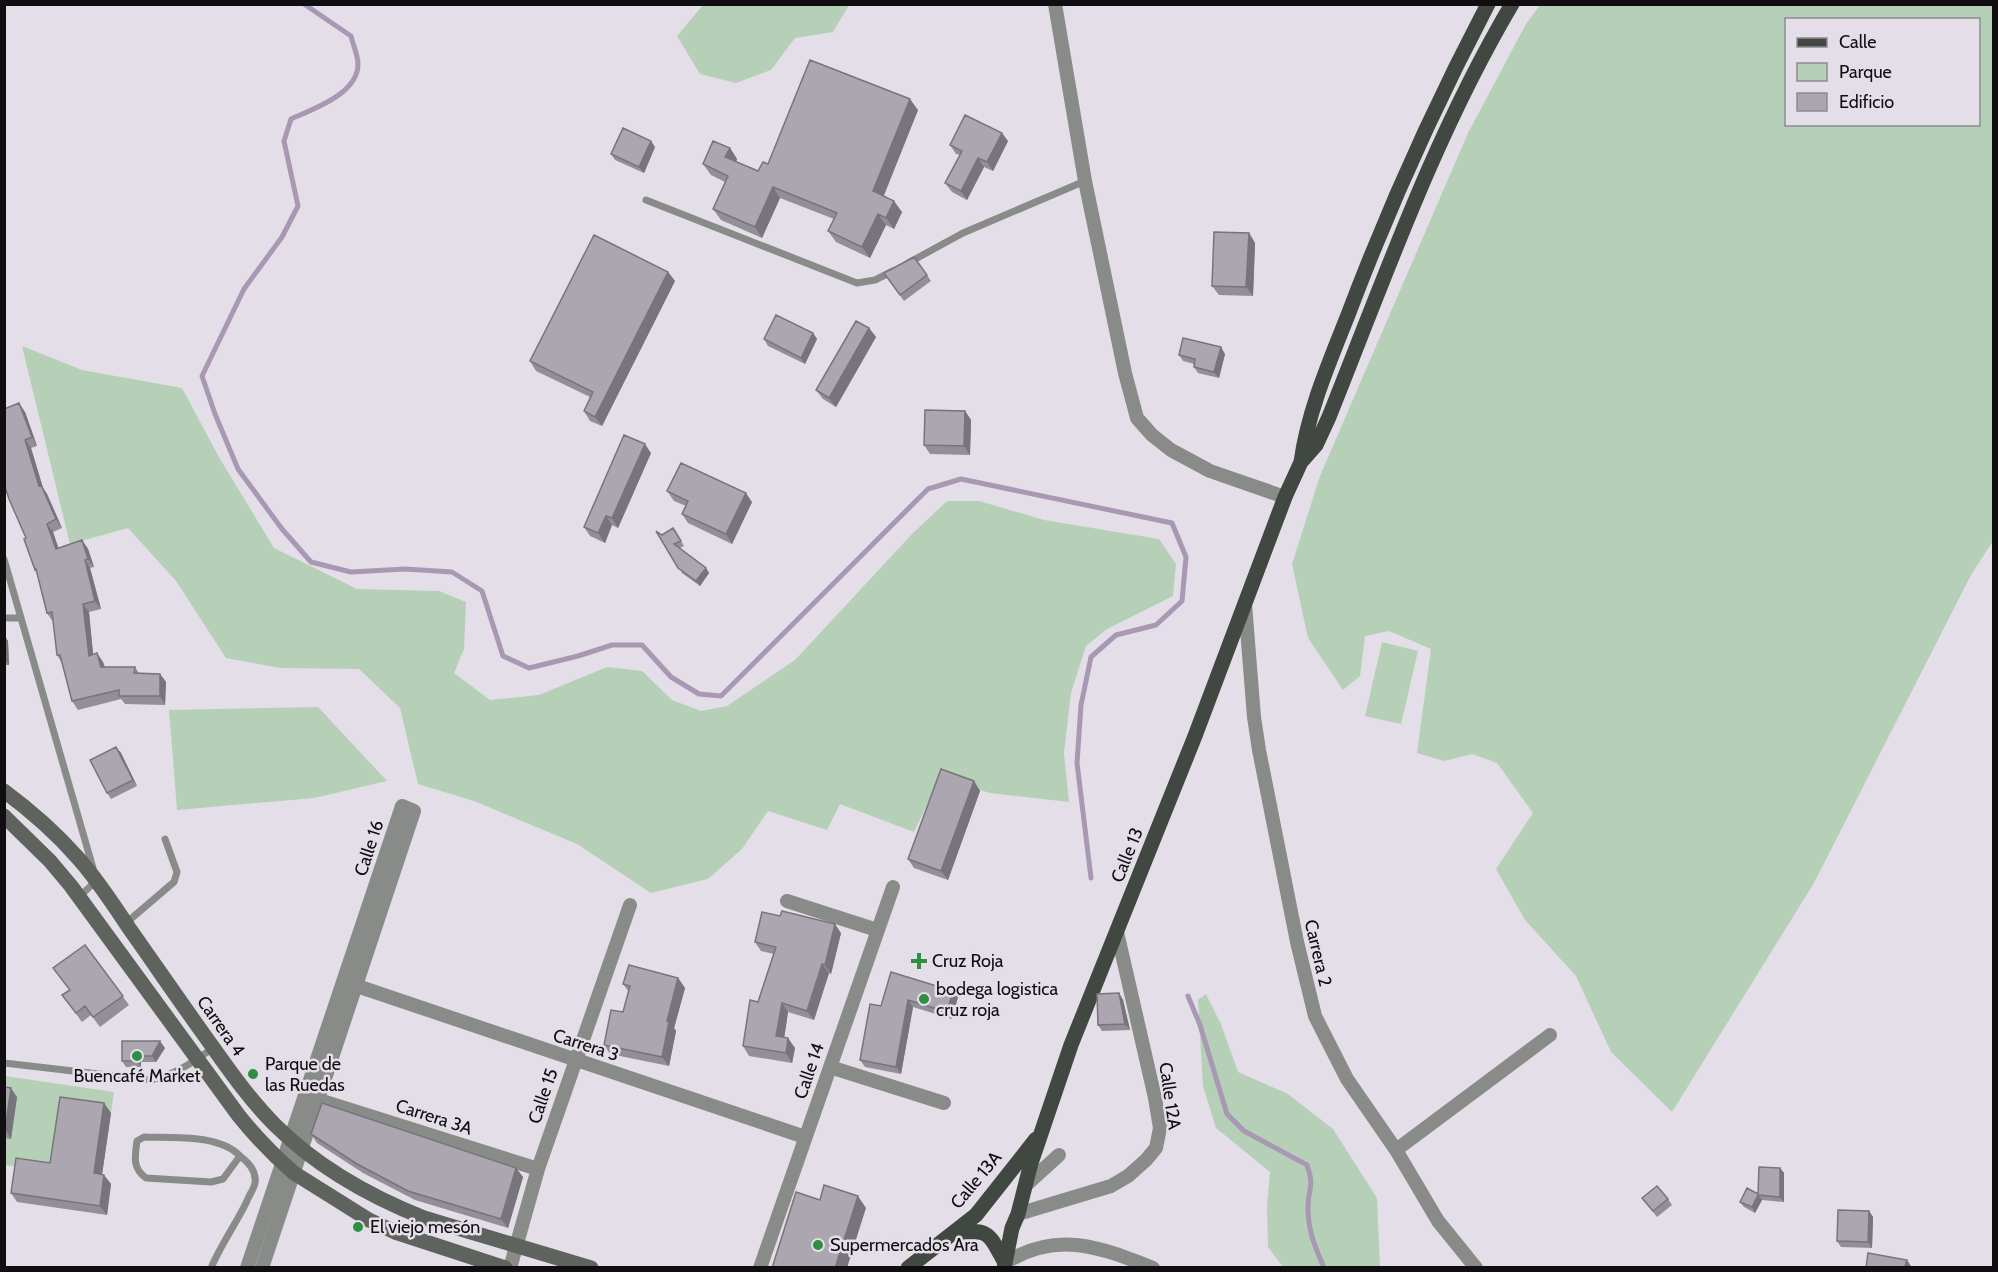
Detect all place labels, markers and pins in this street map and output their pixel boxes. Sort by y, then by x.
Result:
place label: Cruz Roja [932,950,1004,972]
marker: Cruz Roja [910,952,928,970]
place label: bodega logistica cruz roja [936,978,1058,1021]
marker: bodega logistica cruz roja [917,992,931,1006]
marker: Buencafé Market [130,1049,144,1063]
place label: Parque de las Ruedas [265,1053,345,1096]
place label: Buencafé Market [74,1065,200,1087]
marker: Parque de las Ruedas [246,1067,260,1081]
place label: El viejo mesón [370,1216,480,1238]
marker: El viejo mesón [351,1220,365,1234]
place label: Supermercados Ara [830,1234,979,1256]
marker: Supermercados Ara [811,1238,825,1252]

